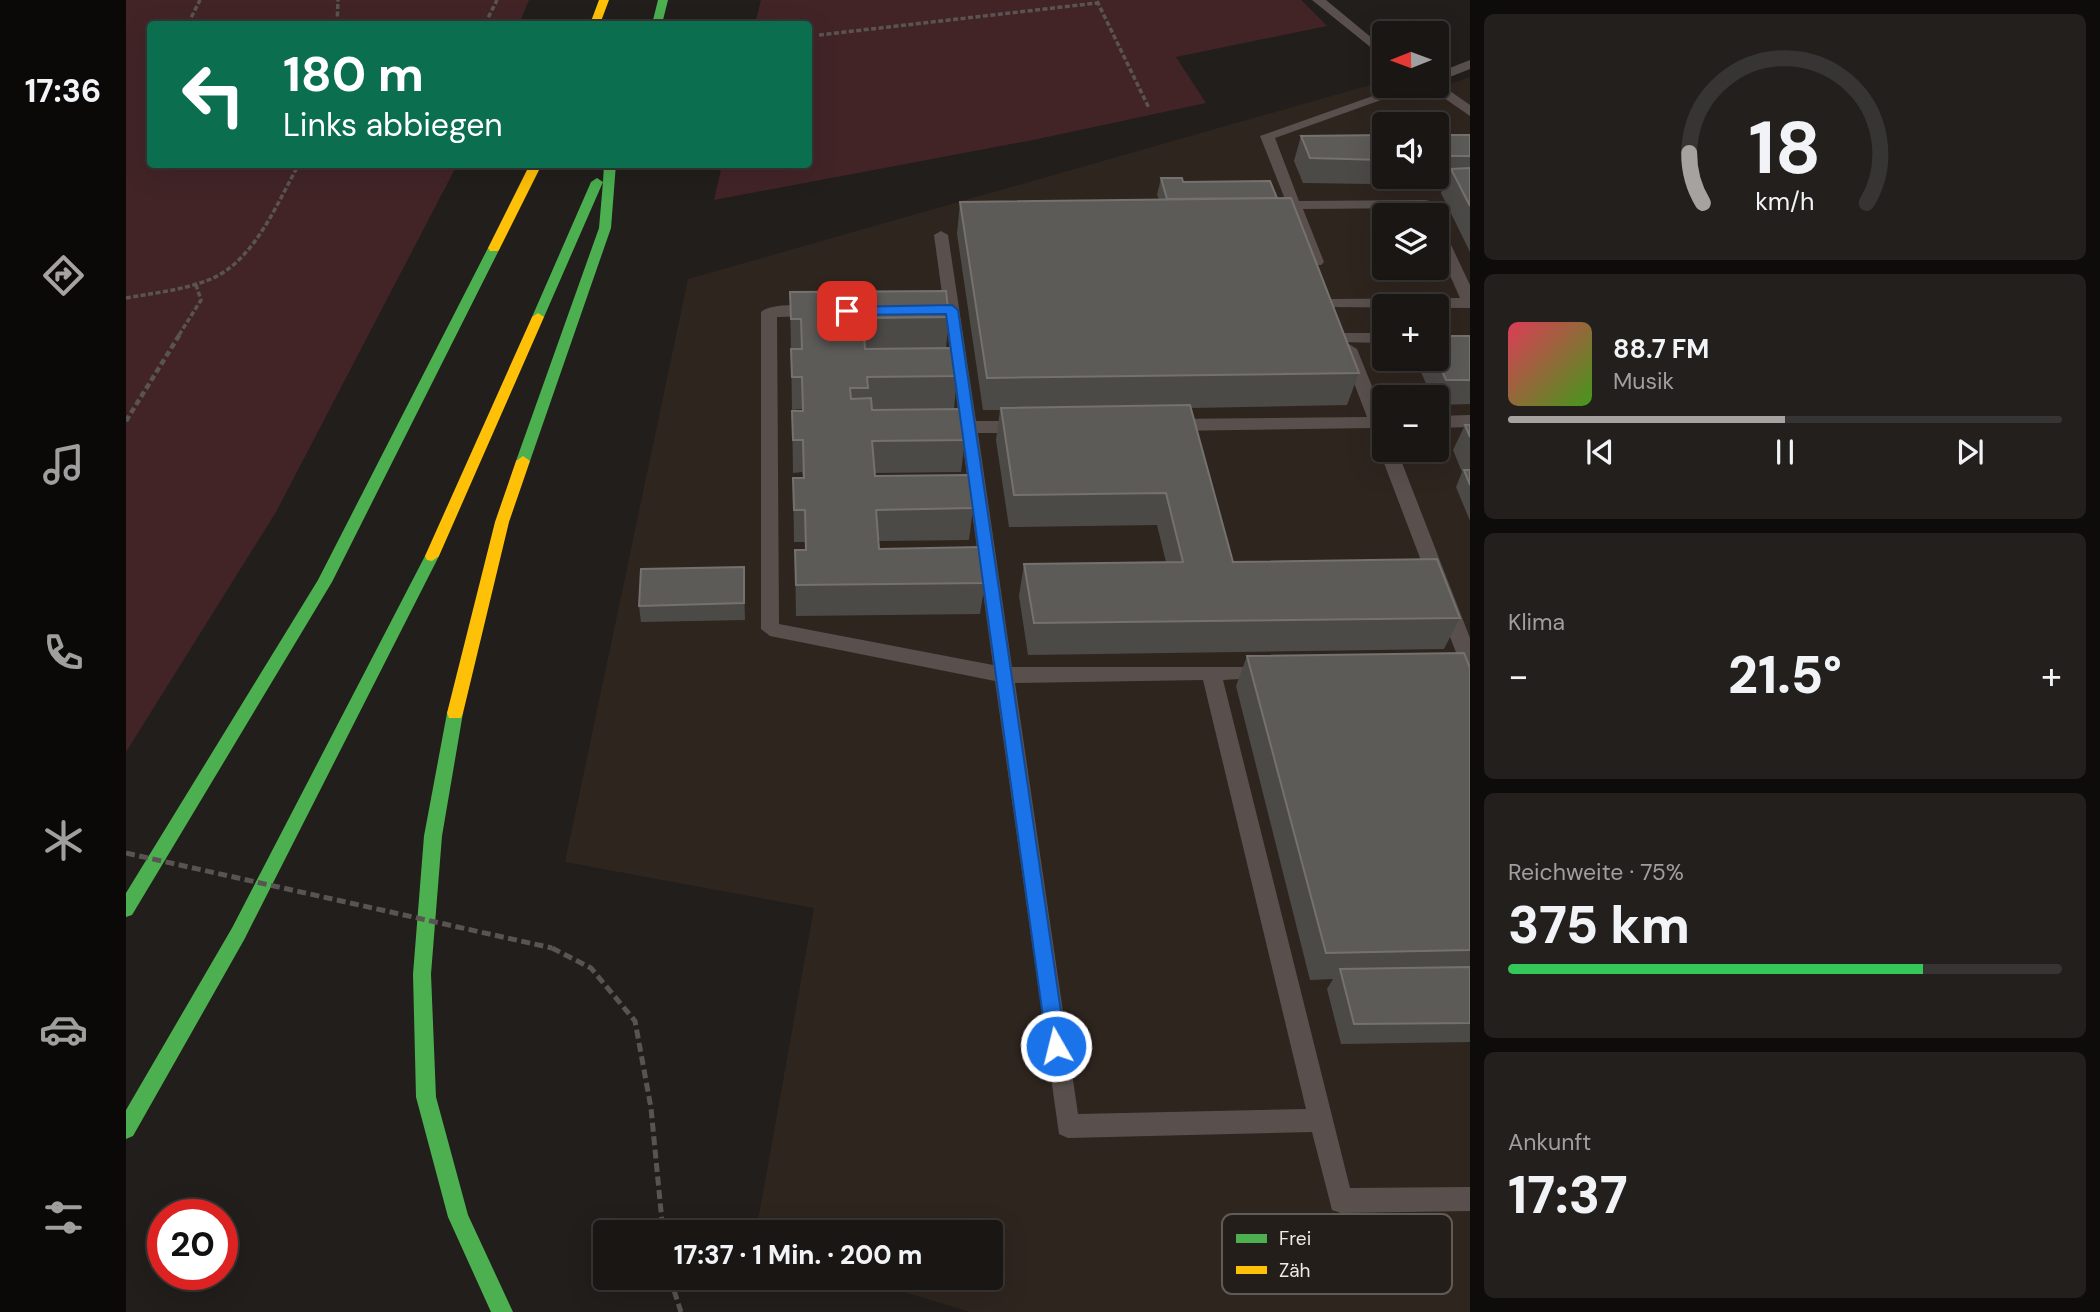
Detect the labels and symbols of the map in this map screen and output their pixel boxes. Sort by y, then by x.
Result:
north arrow [1372,21,1449,98]
pin [817,281,877,341]
position arrow [1019,1009,1093,1083]
speed limit sign: 20 [147,1199,238,1290]
legend [1222,1214,1452,1294]
text: Frei [1279,1226,1311,1251]
text: Zäh [1279,1258,1311,1283]

